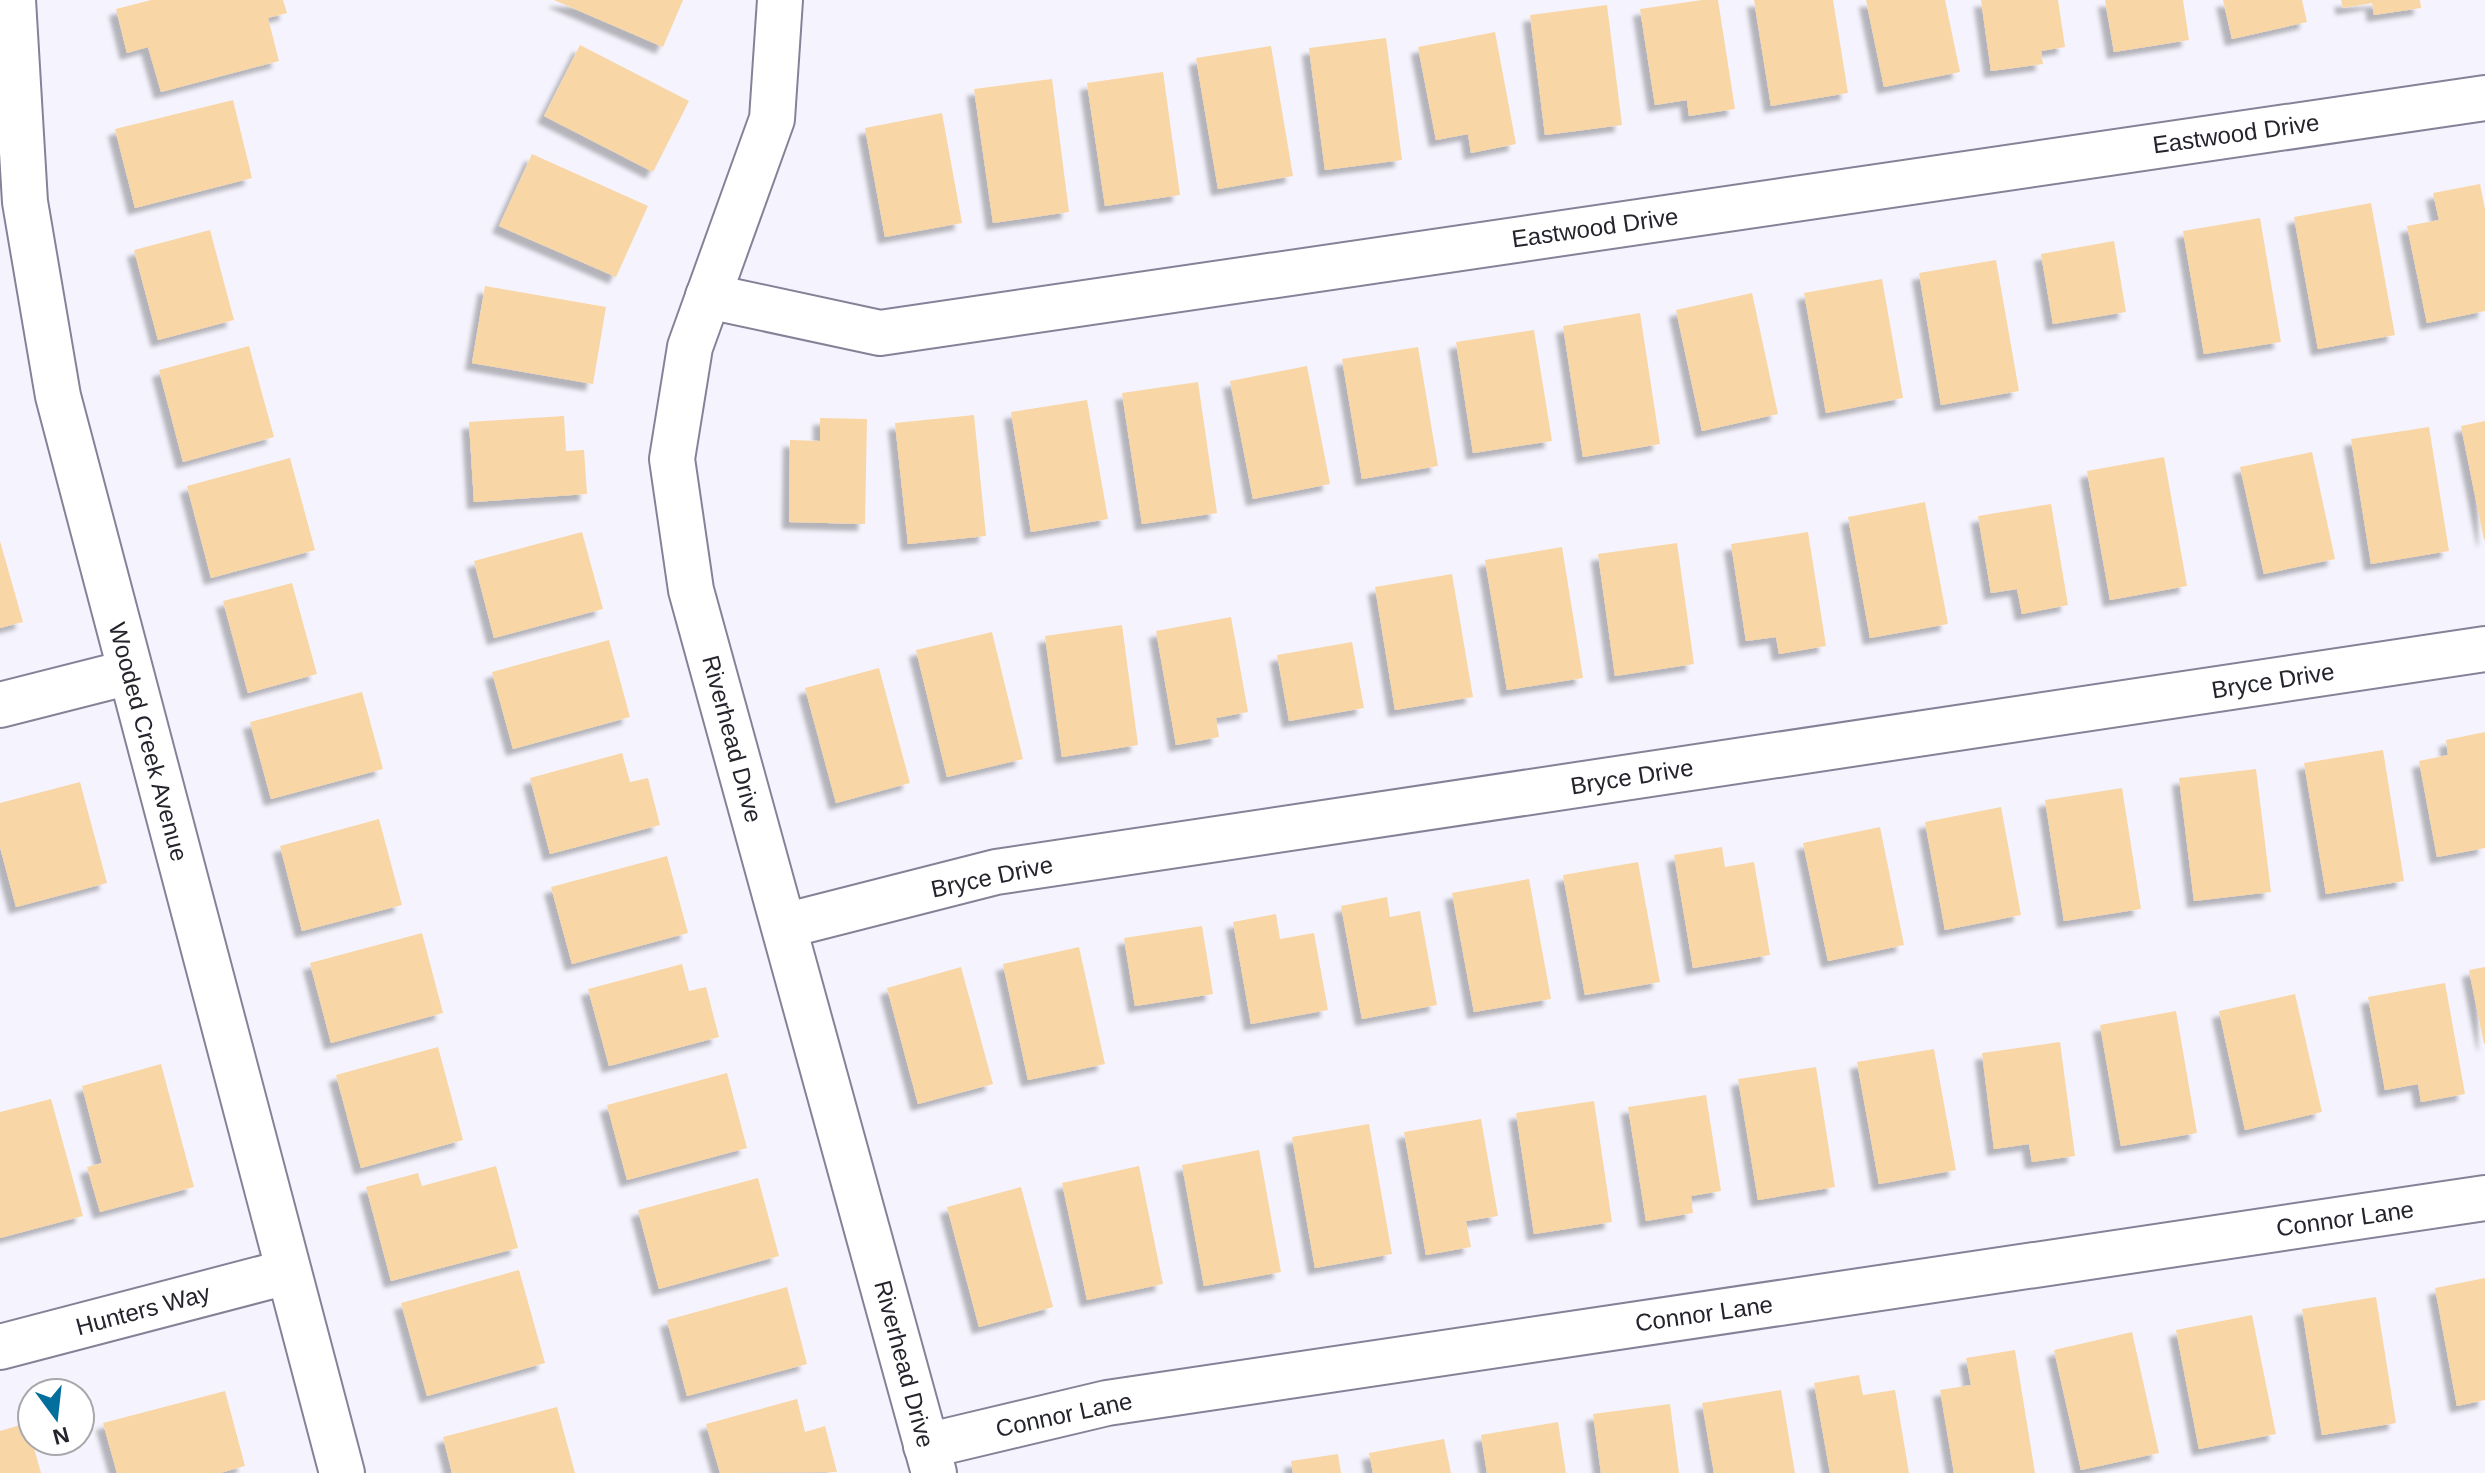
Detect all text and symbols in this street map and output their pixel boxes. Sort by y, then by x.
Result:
street label: Eastwood Drive [2151,108,2321,159]
street label: Eastwood Drive [1510,202,1680,253]
street label: Wooded Creek Avenue [104,620,193,864]
street label: Riverhead Drive [697,652,768,825]
street label: Bryce Drive [2210,657,2336,704]
street label: Bryce Drive [1569,753,1695,800]
street label: Bryce Drive [928,850,1055,903]
street label: Connor Lane [2274,1195,2416,1242]
street label: Riverhead Drive [869,1277,940,1450]
street label: Hunters Way [73,1279,213,1340]
street label: Connor Lane [1633,1290,1775,1337]
north arrow [16,1377,96,1457]
street label: Connor Lane [993,1387,1135,1442]
text: N [50,1422,72,1450]

